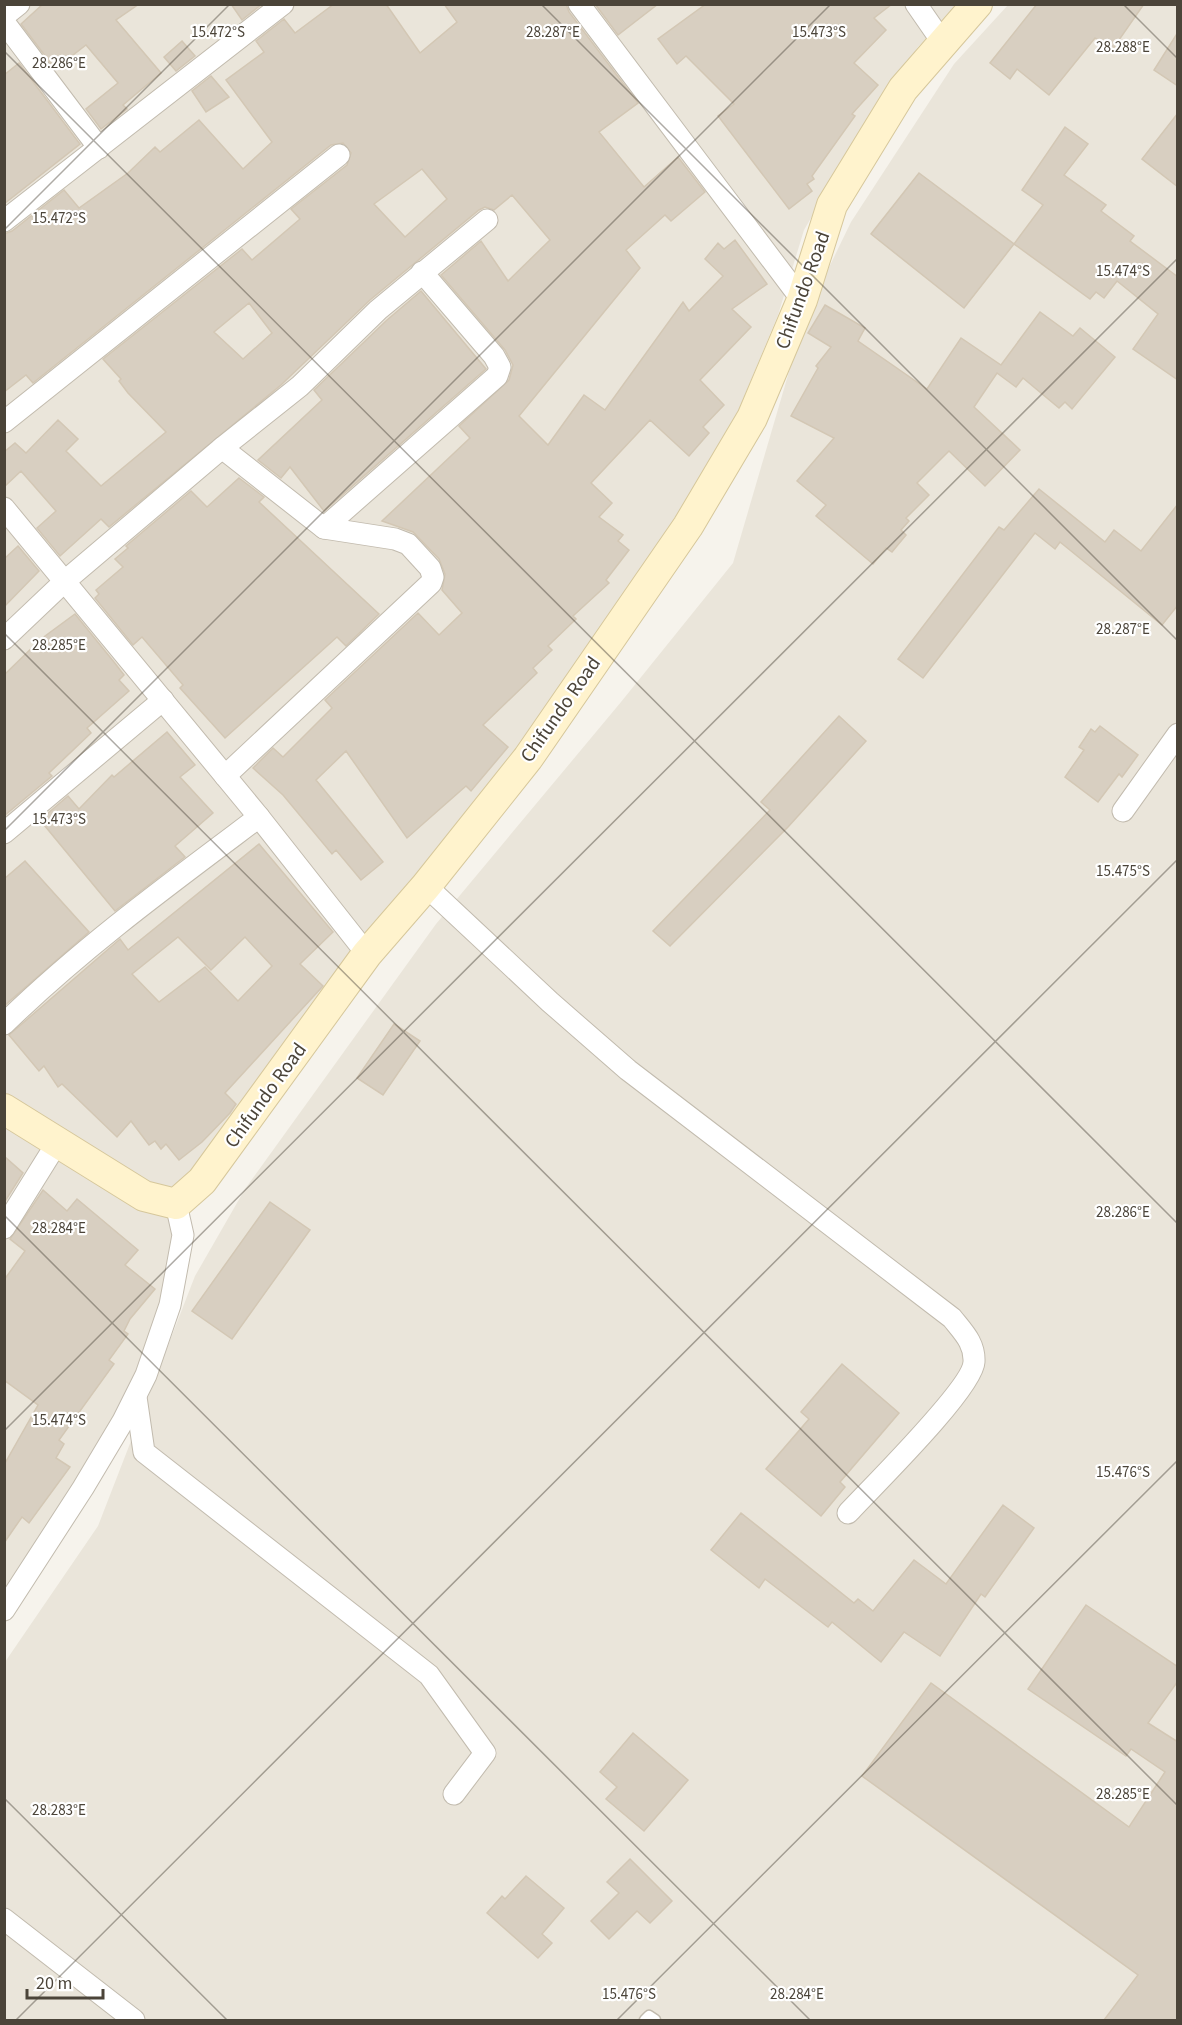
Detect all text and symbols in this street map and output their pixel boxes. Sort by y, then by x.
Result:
text: 15.472°S [191,22,245,43]
text: 28.287°E [526,22,580,43]
text: 15.473°S [792,22,846,43]
text: 28.288°E [1096,37,1150,58]
text: 28.286°E [32,53,86,74]
text: 15.472°S [32,208,86,229]
street label: Chifundo Road [769,227,837,353]
text: 15.474°S [1096,261,1150,282]
text: 28.287°E [1096,619,1150,640]
text: 28.285°E [32,635,86,656]
street label: Chifundo Road [514,651,608,768]
text: 15.473°S [32,809,86,830]
text: 15.475°S [1096,861,1150,882]
street label: Chifundo Road [218,1037,314,1154]
text: 28.286°E [1096,1202,1150,1223]
text: 28.284°E [32,1218,86,1239]
text: 15.474°S [32,1410,86,1431]
text: 15.476°S [1096,1462,1150,1483]
text: 28.285°E [1096,1784,1150,1805]
text: 28.283°E [32,1800,86,1821]
scale bar [27,1962,104,2000]
text: 20 m [36,1971,72,1996]
text: 15.476°S [602,1984,656,2005]
text: 28.284°E [770,1984,824,2005]

